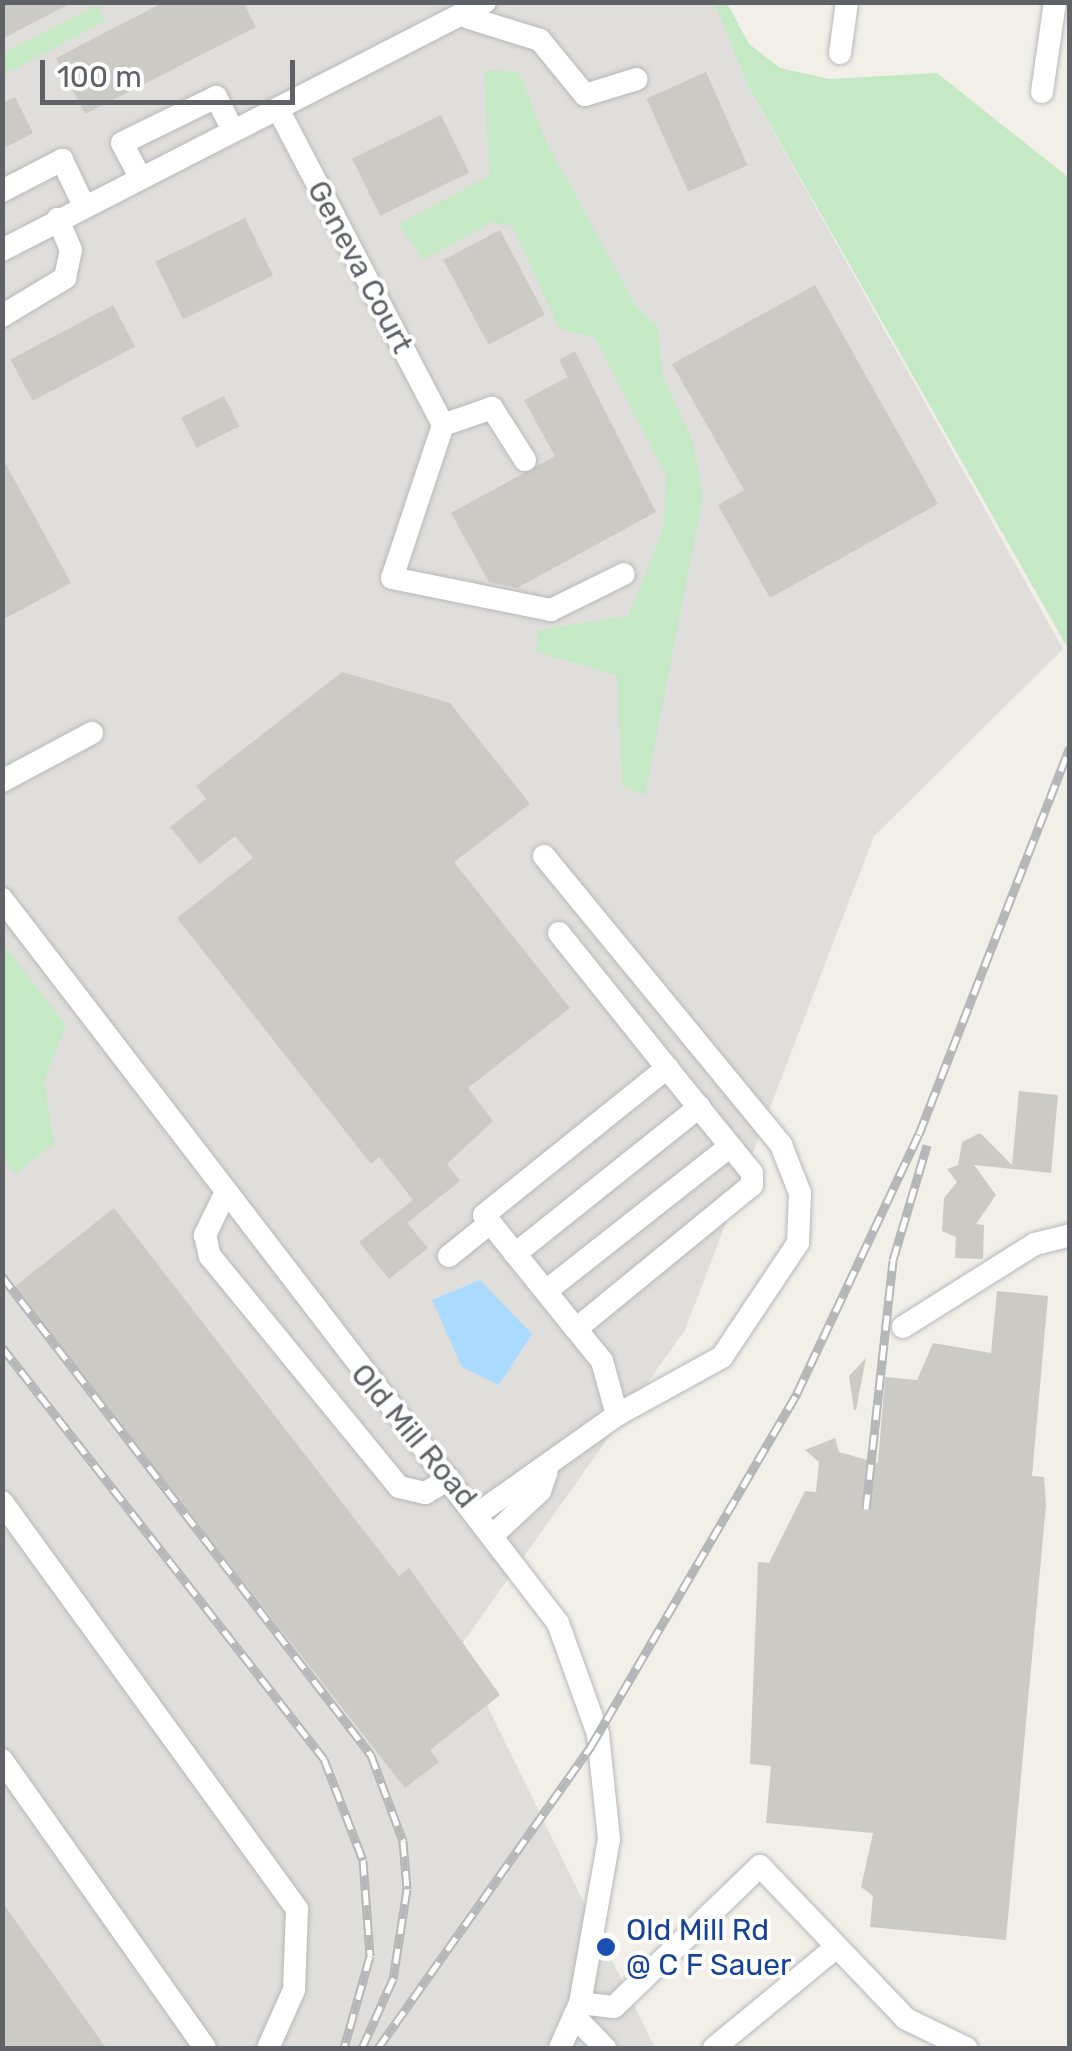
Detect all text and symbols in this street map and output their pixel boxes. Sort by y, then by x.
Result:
scale bar [45,40,300,102]
text: 100 m [57,59,142,95]
street label: Geneva Court [300,175,420,359]
street label: Old Mill Road [343,1357,485,1515]
place label: Old Mill Rd @ C F Sauer [626,1912,792,1982]
marker: Old Mill Rd @ C F Sauer [595,1936,617,1958]

